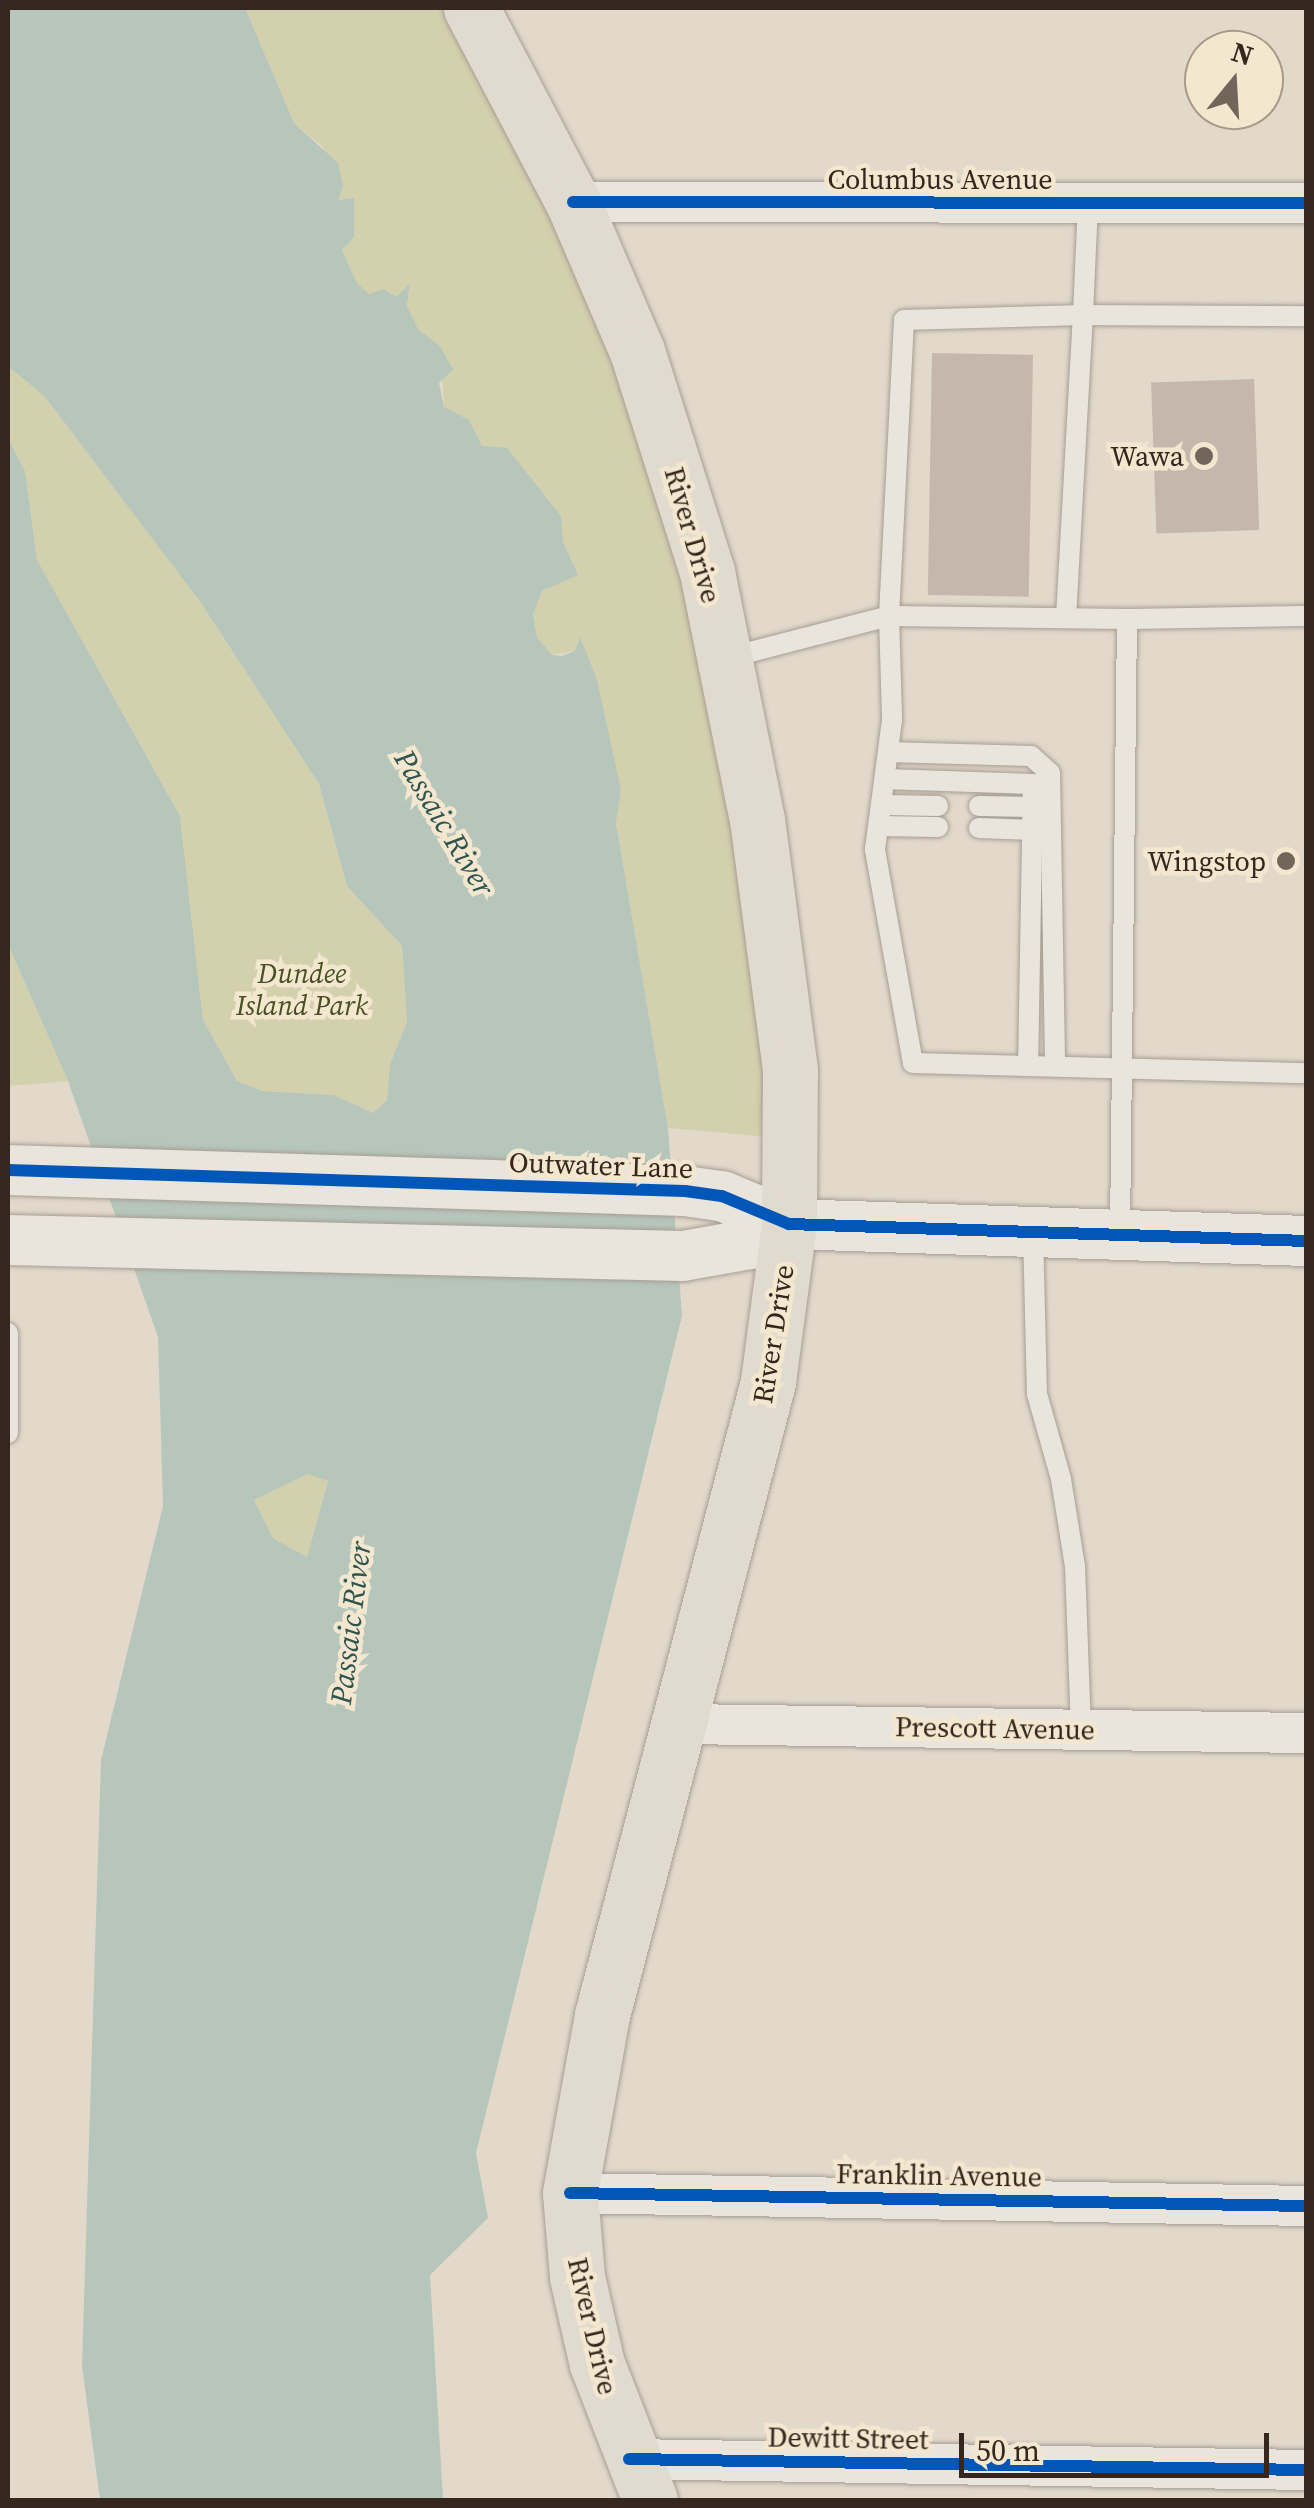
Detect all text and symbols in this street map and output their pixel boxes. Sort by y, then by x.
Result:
north arrow [1184,30,1284,130]
text: N [1227,32,1258,75]
street label: Columbus Avenue [827,162,1053,196]
place label: Wawa [1110,439,1184,473]
marker: Wawa [1193,445,1215,467]
street label: River Drive [658,463,728,607]
water label: Passaic River [386,743,502,903]
place label: Wingstop [1147,844,1266,878]
marker: Wingstop [1275,850,1297,872]
park label: Dundee Island Park [236,956,368,1022]
street label: Outwater Lane [508,1145,694,1185]
street label: River Drive [745,1262,801,1406]
water label: Passaic River [323,1539,379,1707]
street label: Prescott Avenue [895,1709,1095,1747]
street label: Franklin Avenue [836,2156,1042,2194]
street label: River Drive [561,2254,625,2398]
scale bar [964,2413,1274,2475]
street label: Dewitt Street [767,2420,929,2456]
text: 50 m [976,2430,1040,2471]

